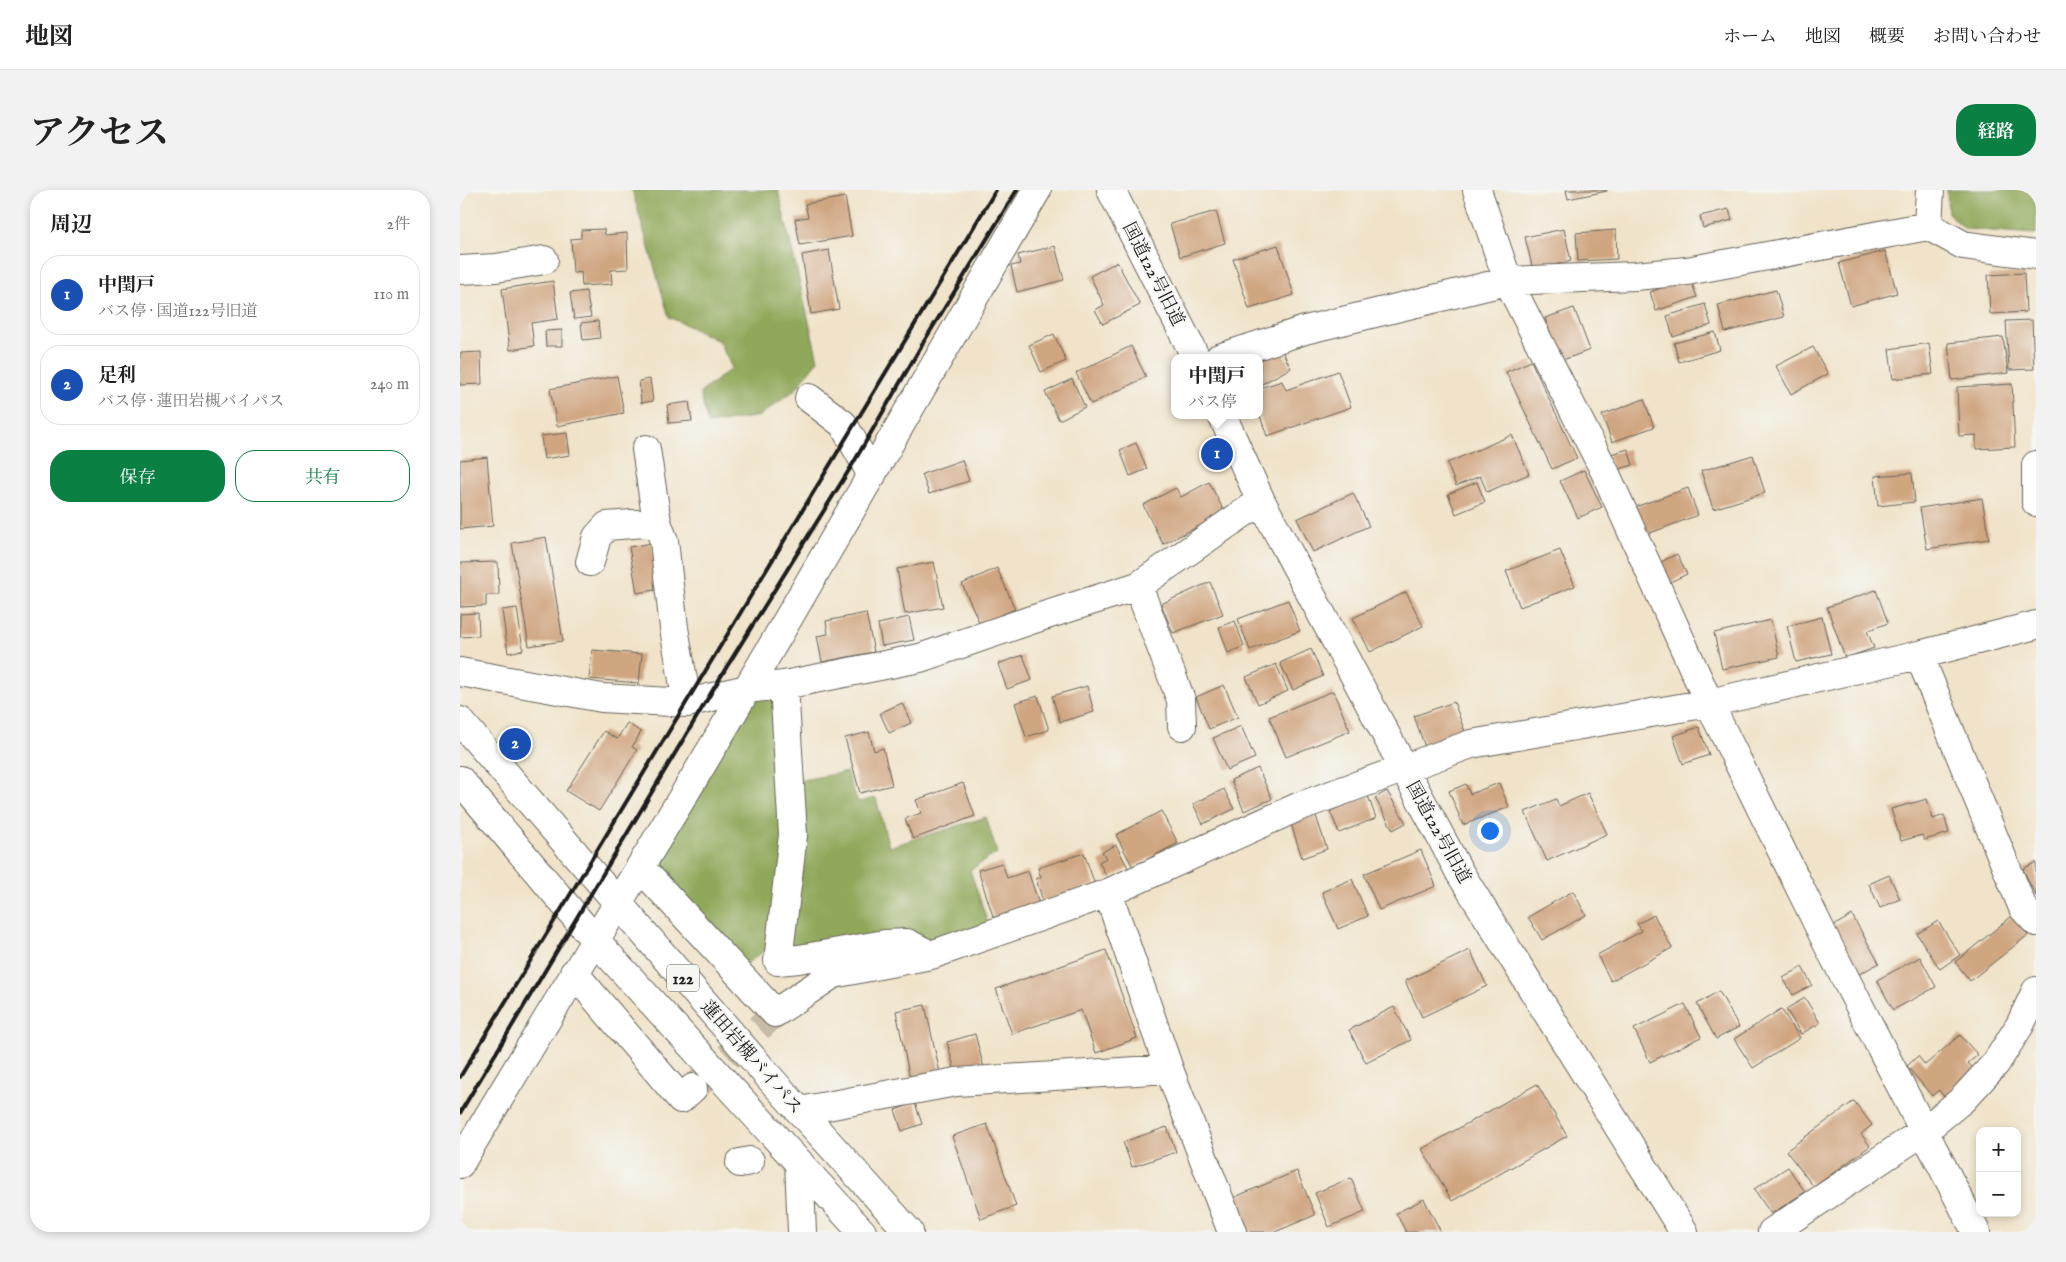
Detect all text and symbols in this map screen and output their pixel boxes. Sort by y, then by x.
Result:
text: 地図 [25,22,73,53]
text: ホーム [1723,26,1777,49]
text: 地図 [1805,26,1841,49]
text: 概要 [1869,26,1905,49]
text: お問い合わせ [1933,26,2041,49]
button: 経路 [1956,104,2036,156]
text: アクセス [30,112,169,157]
text: 周辺 [50,212,92,239]
text: 2件 [386,215,410,235]
street label: 国道122号旧道 [1117,219,1189,331]
text: 中閏戸 [98,274,155,298]
text: 1 [64,285,70,305]
text: 110 m [373,285,409,305]
text: バス停 · 国道122号旧道 [98,302,258,322]
popup [1171,354,1263,419]
text: 足利 [98,364,136,388]
text: 中閏戸 [1188,365,1246,389]
text: 2 [63,375,71,395]
text: 240 m [370,375,409,395]
text: バス停 · 蓮田岩槻バイパス [98,392,284,412]
text: バス停 [1188,393,1237,413]
pin: 1 [1201,435,1233,473]
button: 保存 [50,450,225,502]
button: 共有 [235,450,410,502]
pin: 2 [499,725,531,763]
street label: 国道122号旧道 [1400,777,1475,888]
your location [1477,818,1503,844]
road number: 122 [667,964,699,991]
street label: 蓮田岩槻バイパス [695,996,807,1120]
map controls [1976,1127,2021,1217]
button: + [1976,1127,2021,1172]
button: − [1976,1172,2021,1217]

